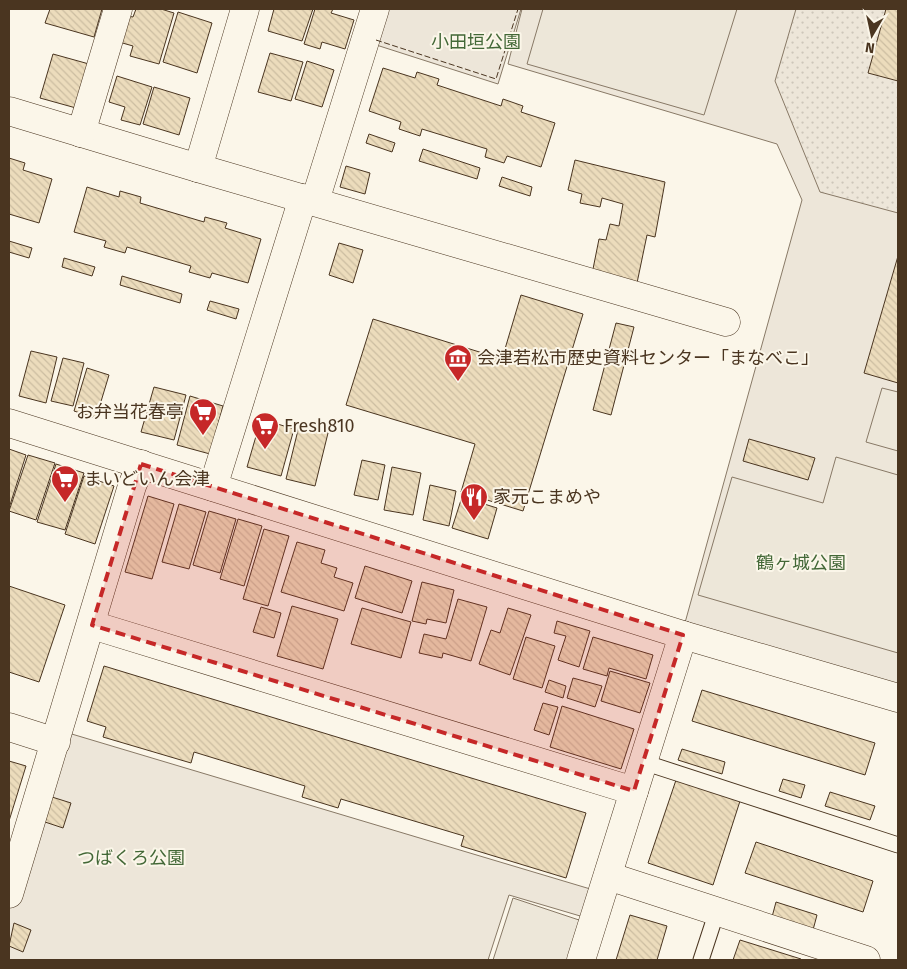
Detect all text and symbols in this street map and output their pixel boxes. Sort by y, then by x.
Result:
north arrow [847,10,897,60]
park label: 小田垣公園 [431,31,521,53]
text: N [864,38,876,56]
museum icon: 会津若松市歴史資料センター「まなべこ」 [443,343,473,382]
place label: 会津若松市歴史資料センター「まなべこ」 [477,347,819,369]
supermarket icon: お弁当花春亭 [188,397,218,436]
place label: お弁当花春亭 [76,401,184,423]
supermarket icon: Fresh810 [250,411,280,450]
place label: Fresh810 [284,415,355,437]
supermarket icon: まいどいん会津 [50,464,80,503]
place label: まいどいん会津 [84,468,210,490]
restaurant icon: 家元こまめや [459,482,489,521]
place label: 家元こまめや [493,486,601,508]
park label: 鶴ヶ城公園 [756,552,846,574]
park label: つばくろ公園 [77,847,185,869]

